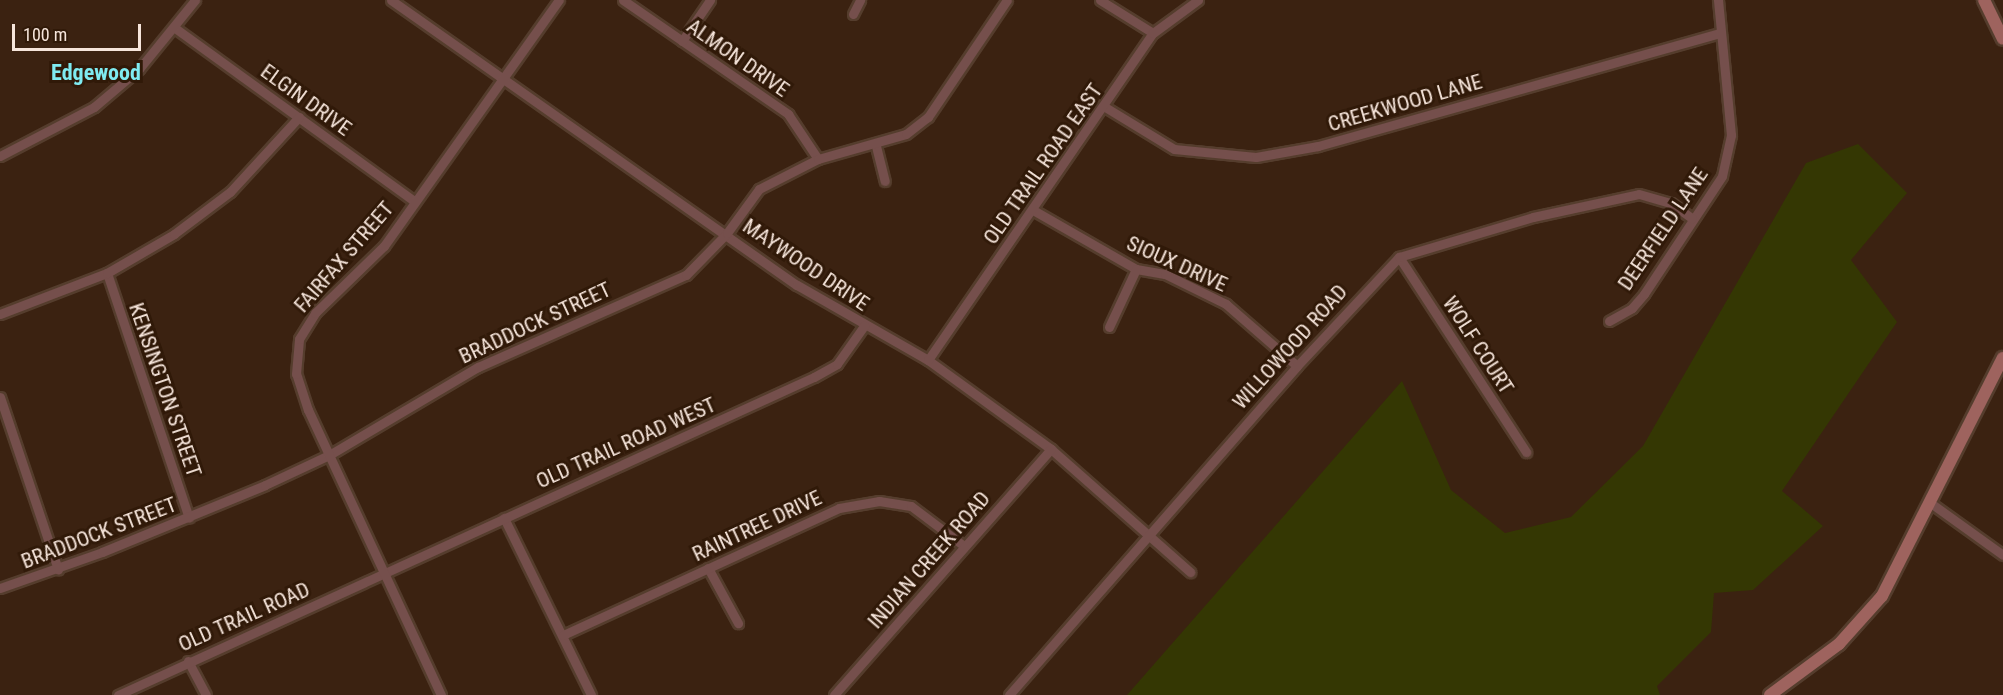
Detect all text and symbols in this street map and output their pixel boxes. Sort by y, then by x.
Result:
scale bar [15,12,144,50]
street label: ALMON DRIVE [682,14,794,102]
text: 100 m [23,24,67,45]
street label: ELGIN DRIVE [256,59,356,141]
district label: Edgewood [51,60,141,86]
street label: CREEKWOOD LANE [1325,69,1485,137]
street label: OLD TRAIL ROAD EAST [978,79,1108,249]
street label: DEERFIELD LANE [1613,163,1713,295]
street label: FAIRFAX STREET [289,196,399,318]
street label: MAYWOOD DRIVE [738,213,874,317]
street label: SIOUX DRIVE [1123,231,1231,297]
street label: BRADDOCK STREET [455,277,615,369]
street label: WILLOWOOD ROAD [1227,280,1353,414]
street label: WOLF COURT [1437,292,1519,398]
street label: KENSINGTON STREET [123,300,207,480]
street label: OLD TRAIL ROAD WEST [532,392,720,494]
street label: RAINTREE DRIVE [688,485,826,567]
street label: INDIAN CREEK ROAD [863,486,995,634]
street label: BRADDOCK STREET [18,492,180,574]
street label: OLD TRAIL ROAD [174,577,314,657]

